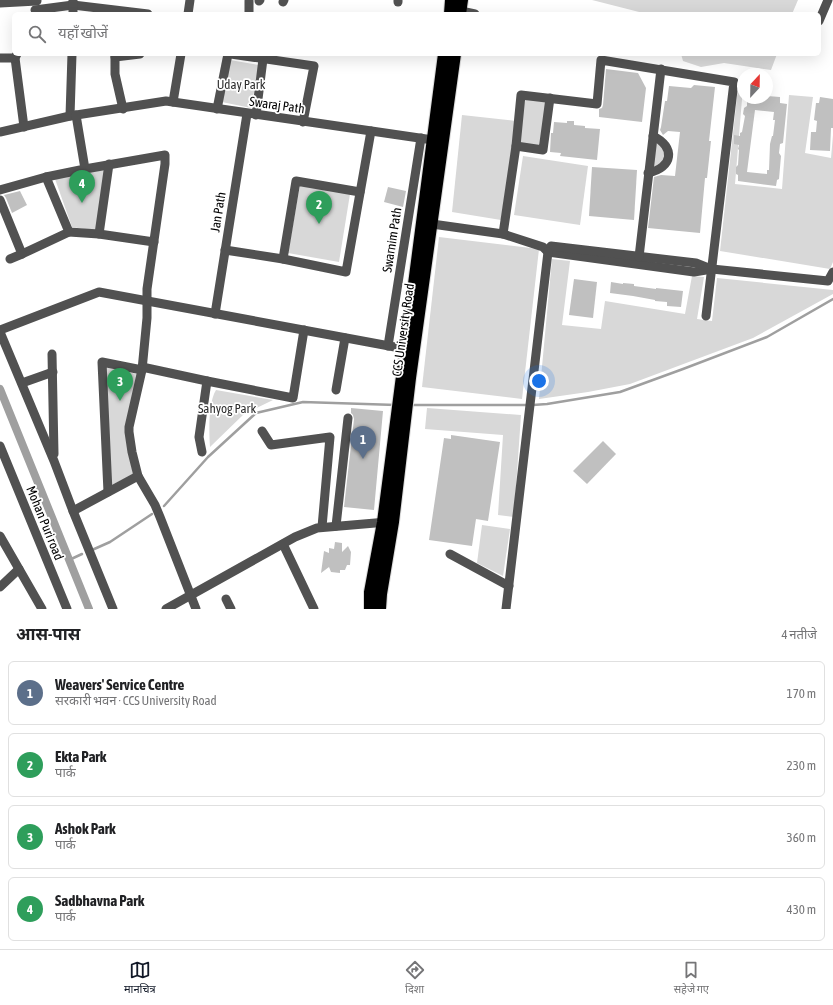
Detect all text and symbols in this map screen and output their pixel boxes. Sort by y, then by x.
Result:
search box [12,12,821,56]
icon: search [26,23,48,45]
text: यहाँ खोजें [58,24,108,41]
north arrow [737,68,773,104]
park label: Uday Park [217,77,266,92]
street label: Swaraj Path [248,94,306,116]
pin: 4 [69,170,95,203]
street label: Jan Path [207,191,229,233]
pin: 2 [306,191,332,224]
street label: Swarnim Path [379,206,405,274]
street label: CCS University Road [389,282,417,378]
pin: 3 [107,368,133,401]
your location [529,371,549,391]
park label: Sahyog Park [198,401,256,416]
pin: 1 [350,426,376,459]
street label: Mohan Puri road [23,484,67,562]
text: आस-पास [16,624,80,644]
text: 4 नतीजे [781,627,817,642]
text: Weavers' Service Centre [55,676,184,693]
text: 1 [27,686,33,701]
text: 170 m [787,686,816,701]
text: सरकारी भवन · CCS University Road [55,693,217,708]
text: Ekta Park [55,748,106,765]
text: 2 [27,758,33,773]
text: 230 m [787,758,816,773]
text: पार्क [55,765,76,780]
text: Ashok Park [55,820,116,837]
text: 3 [27,830,33,845]
text: 360 m [787,830,816,845]
text: पार्क [55,837,76,852]
text: Sadbhavna Park [55,892,144,909]
text: 4 [27,902,33,917]
text: 430 m [787,902,816,917]
text: पार्क [55,909,76,924]
tab: मानचित्र [124,959,156,997]
tab: दिशा [404,959,426,997]
tab: सहेजे गए [674,959,709,997]

